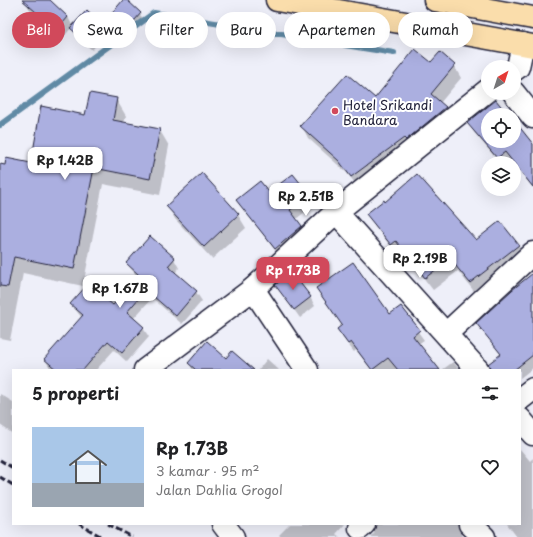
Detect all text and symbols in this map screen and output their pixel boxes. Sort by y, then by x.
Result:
chip: Beli [12,12,65,48]
chip: Sewa [73,12,137,48]
chip: Filter [145,12,208,48]
chip: Baru [216,12,276,48]
chip: Apartemen [284,12,390,48]
chip: Rumah [398,12,473,48]
north arrow [481,60,521,100]
map controls [481,60,521,196]
place label: Hotel Srikandi Bandara [343,95,432,129]
marker: Hotel Srikandi Bandara [330,106,340,116]
button: locate [481,108,521,148]
pin: Rp 1.42B [24,147,106,181]
text: Rp 1.42B [37,150,93,169]
button: layers [481,156,521,196]
pin: Rp 2.51B [265,183,347,217]
text: Rp 2.51B [278,186,334,205]
pin: Rp 2.19B [379,245,461,279]
text: Rp 2.19B [392,248,448,267]
pin: Rp 1.73B [252,257,334,291]
text: Rp 1.73B [265,260,321,279]
pin: Rp 1.67B [79,275,161,309]
text: Rp 1.67B [92,278,148,297]
text: 5 properti [32,380,119,406]
icon: filters [479,382,501,404]
text: Rp 1.73B [156,435,228,461]
icon: home [64,443,112,491]
icon: heart [479,456,501,478]
text: 3 kamar · 95 m² [156,461,259,480]
text: Jalan Dahlia Grogol [156,480,283,499]

